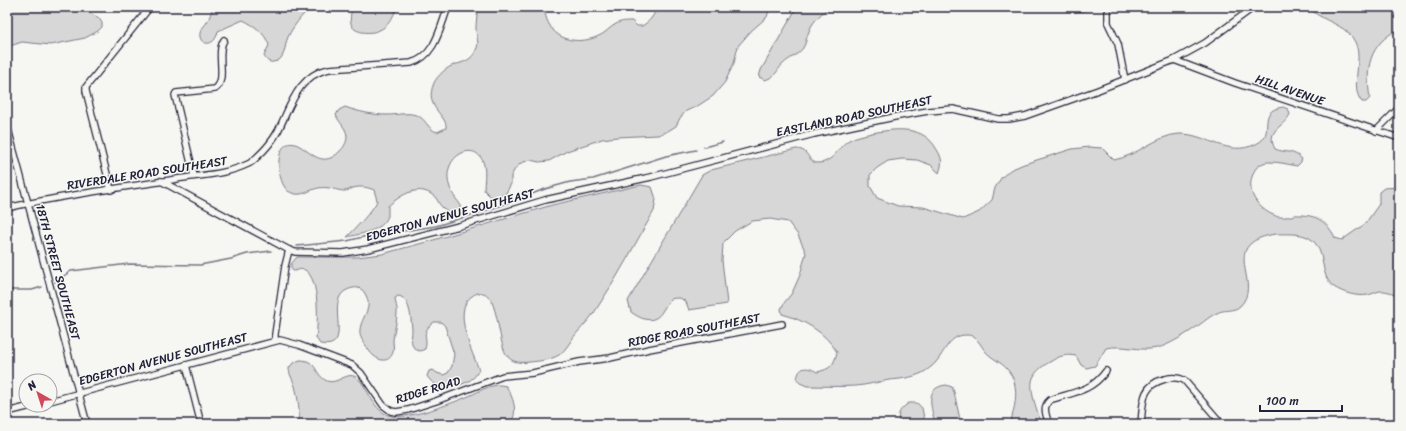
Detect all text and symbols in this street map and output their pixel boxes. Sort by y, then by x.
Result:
street label: HILL AVENUE [1252,68,1329,113]
street label: EASTLAND ROAD SOUTHEAST [774,88,935,143]
street label: RIVERDALE ROAD SOUTHEAST [65,149,230,197]
street label: EDGERTON AVENUE SOUTHEAST [363,182,538,248]
street label: 18TH STREET SOUTHEAST [29,202,87,343]
street label: RIDGE ROAD SOUTHEAST [626,306,763,354]
street label: EDGERTON AVENUE SOUTHEAST [76,326,251,392]
street label: RIDGE ROAD [393,370,464,410]
north arrow [18,373,58,413]
text: N [22,376,41,396]
scale bar [1260,387,1342,413]
text: 100 m [1266,390,1299,412]

